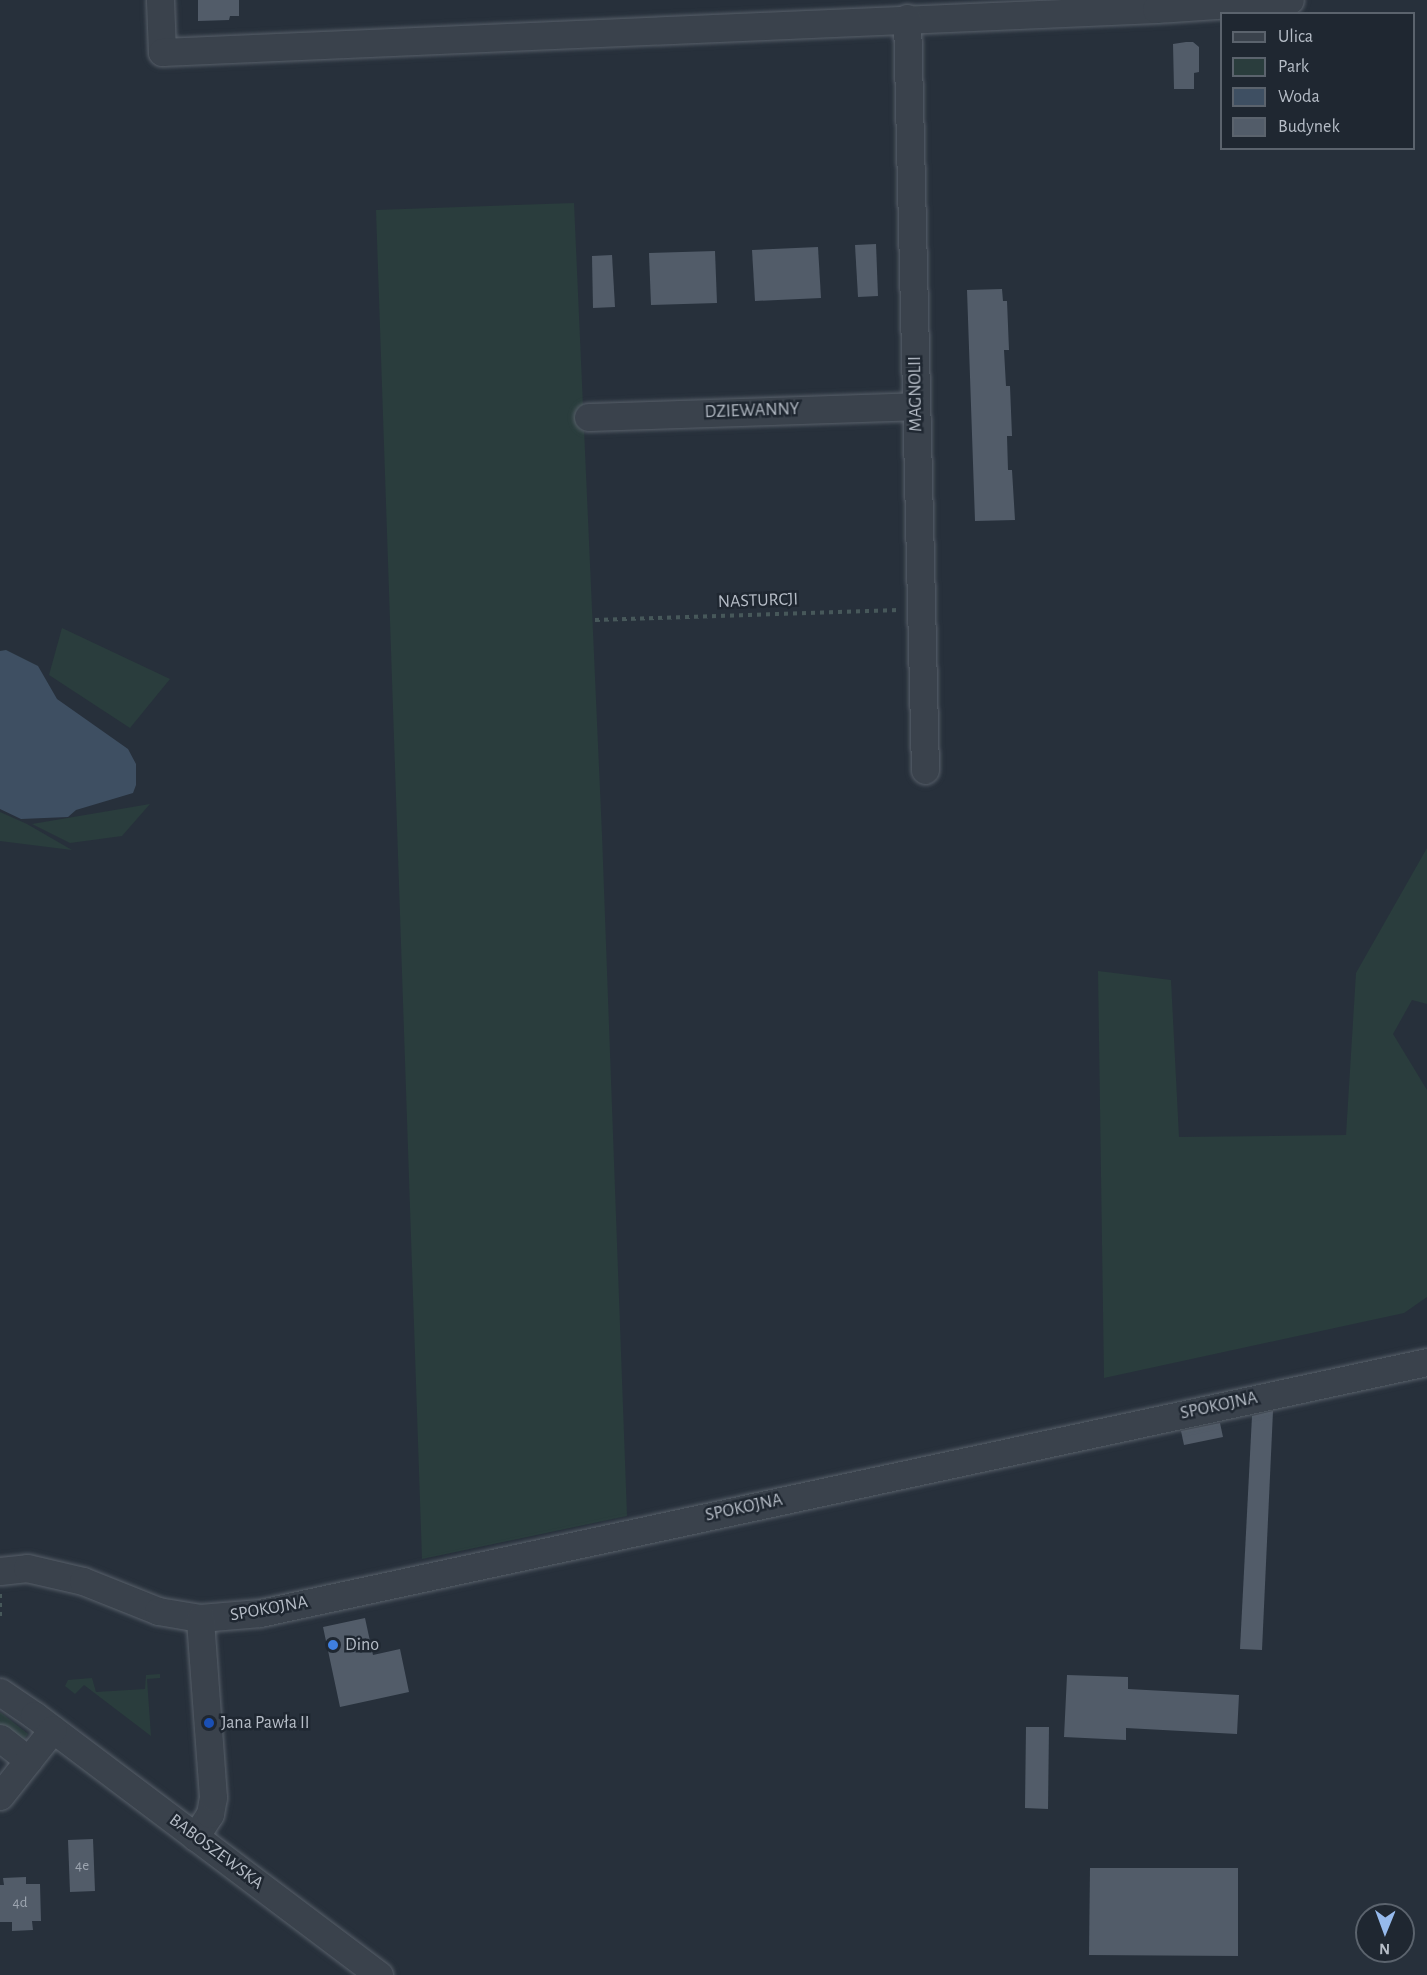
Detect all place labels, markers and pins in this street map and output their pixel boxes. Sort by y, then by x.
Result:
place label: Dino [345,1634,379,1656]
marker: Dino [326,1638,340,1652]
place label: Jana Pawła II [221,1712,310,1734]
marker: Jana Pawła II [202,1716,216,1730]

